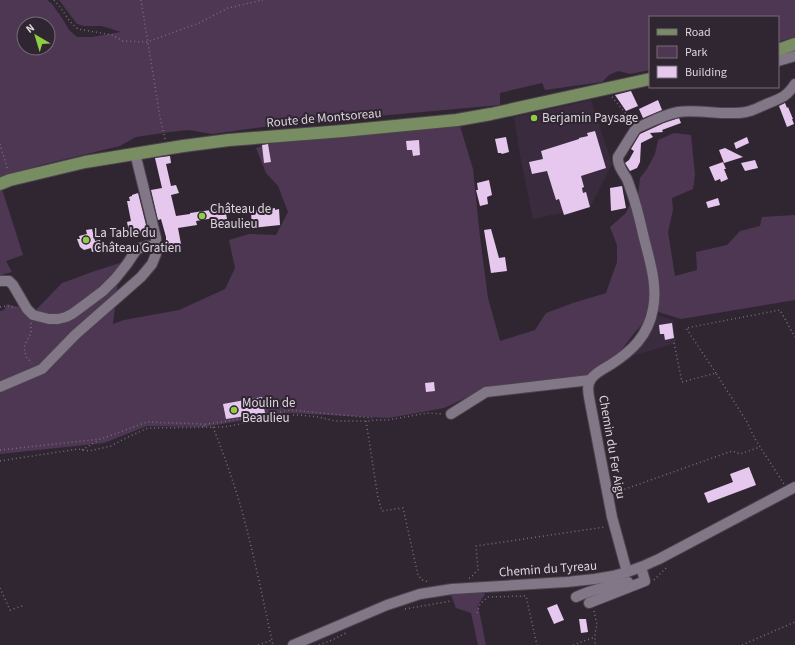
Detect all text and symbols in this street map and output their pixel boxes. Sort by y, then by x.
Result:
north arrow [16,16,56,56]
legend [649,16,779,88]
text: N [23,20,38,37]
text: Road [685,24,711,41]
text: Park [685,44,707,61]
text: Building [685,64,727,81]
street label: Route de Montsoreau [266,104,382,132]
place label: Berjamin Paysage [542,109,638,127]
marker: Berjamin Paysage [529,113,539,123]
place label: Château de Beaulieu [210,200,271,233]
marker: Château de Beaulieu [197,211,207,221]
place label: La Table du Château Gratien [94,224,181,257]
marker: La Table du Château Gratien [81,235,91,245]
place label: Moulin de Beaulieu [242,394,295,427]
street label: Chemin du Fer Aigu [594,394,630,500]
marker: Moulin de Beaulieu [229,405,239,415]
street label: Chemin du Tyreau [498,557,598,581]

